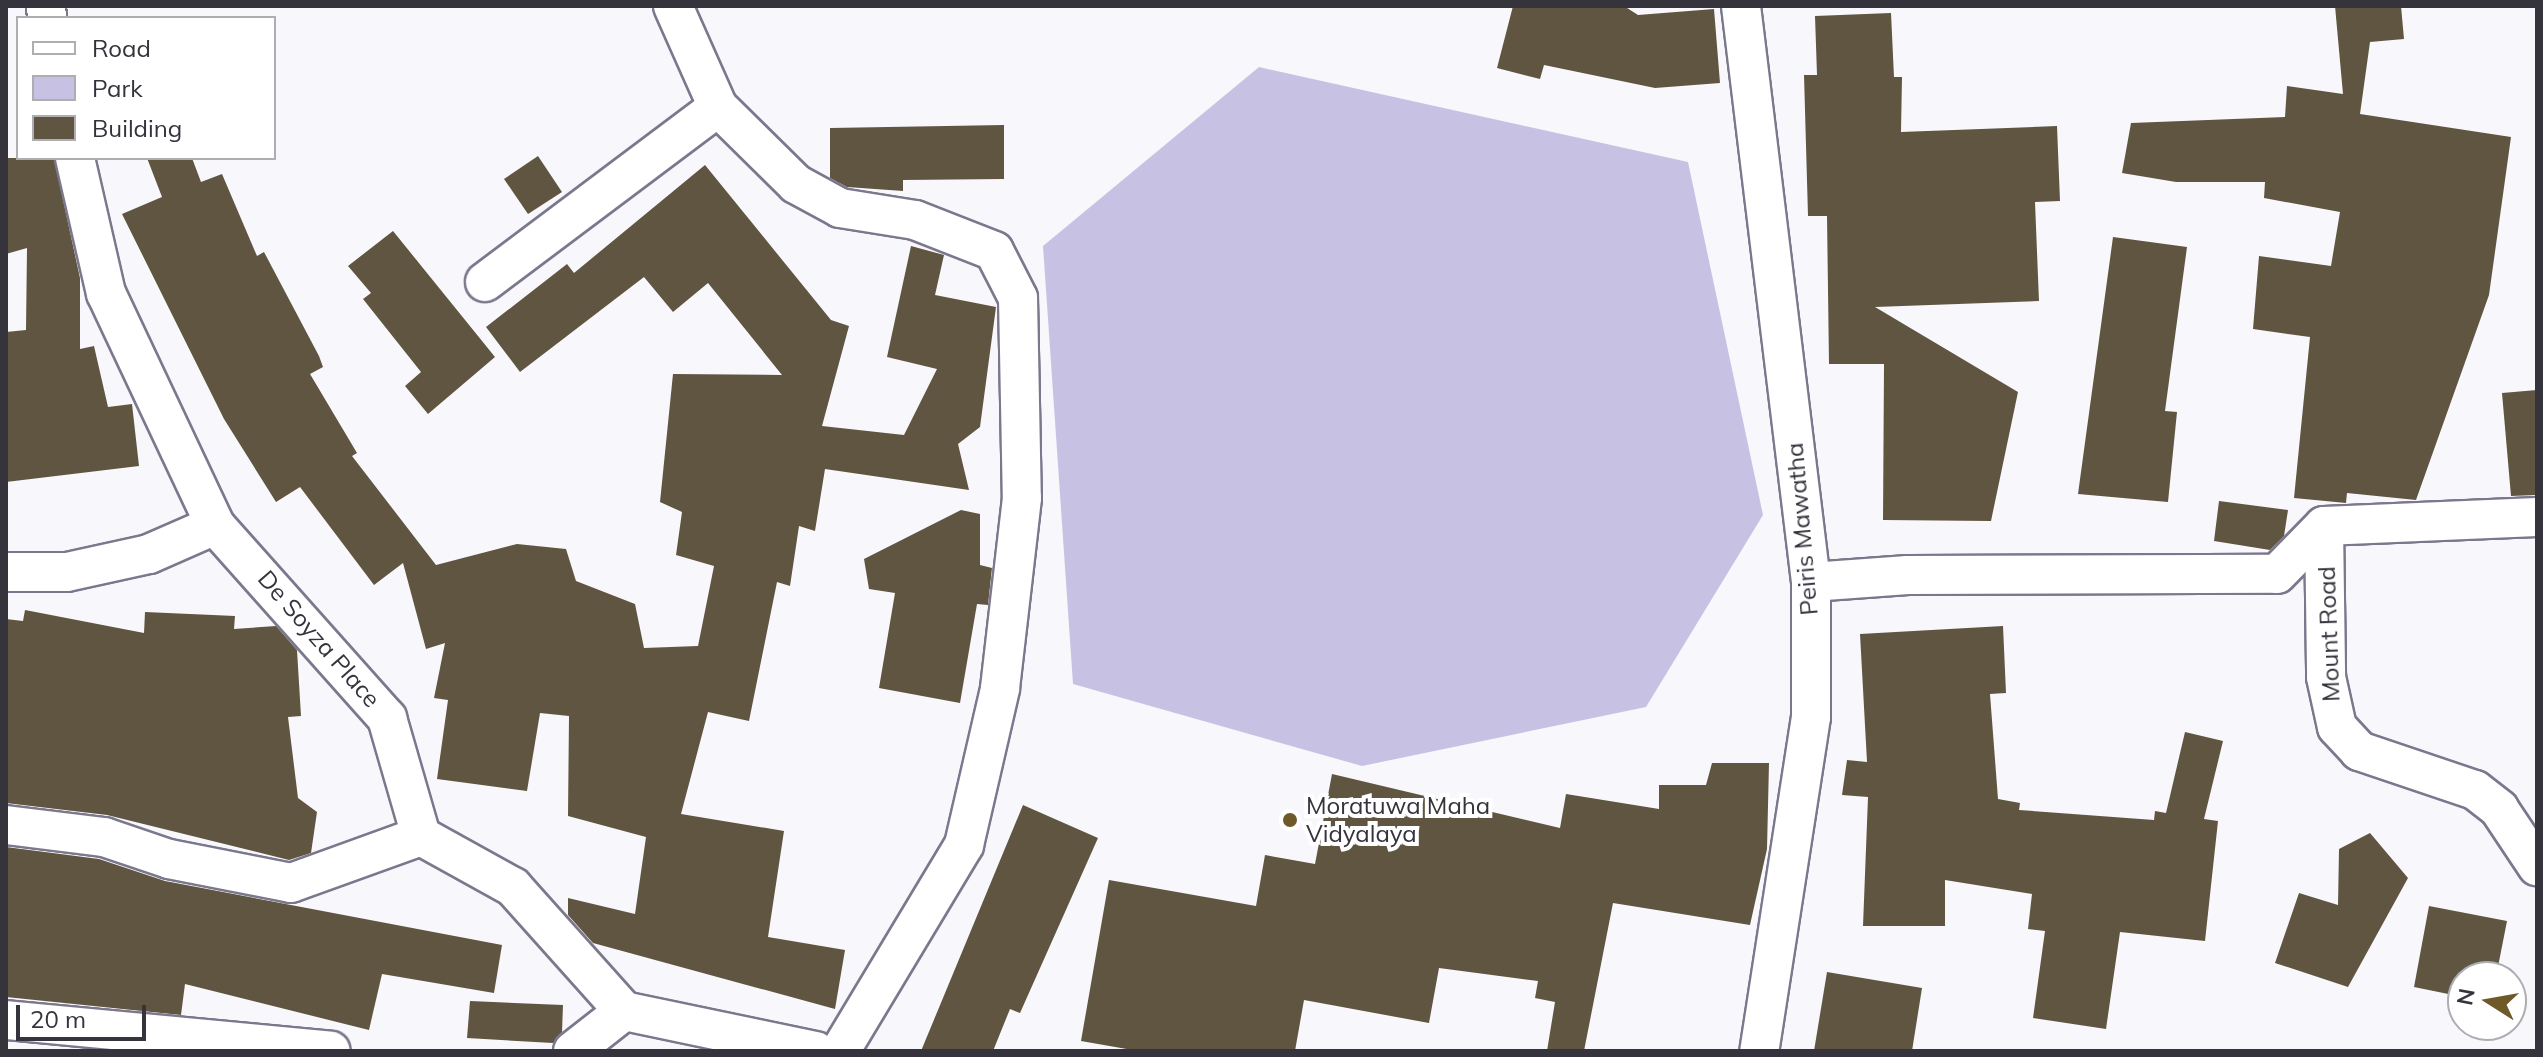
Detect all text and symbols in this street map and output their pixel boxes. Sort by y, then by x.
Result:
legend [16,16,276,160]
text: Road [92,33,151,63]
text: Park [92,73,143,103]
text: Building [92,113,182,143]
street label: Peiris Mawatha [1780,441,1824,617]
street label: De Soyza Place [252,565,386,713]
street label: Mount Road [2312,566,2346,702]
place label: Moratuwa Maha Vidyalaya [1306,792,1490,848]
marker: Moratuwa Maha Vidyalaya [1281,811,1299,829]
north arrow [2447,961,2527,1041]
text: N [2450,986,2481,1008]
scale bar [20,989,150,1039]
text: 20 m [30,1004,86,1034]

